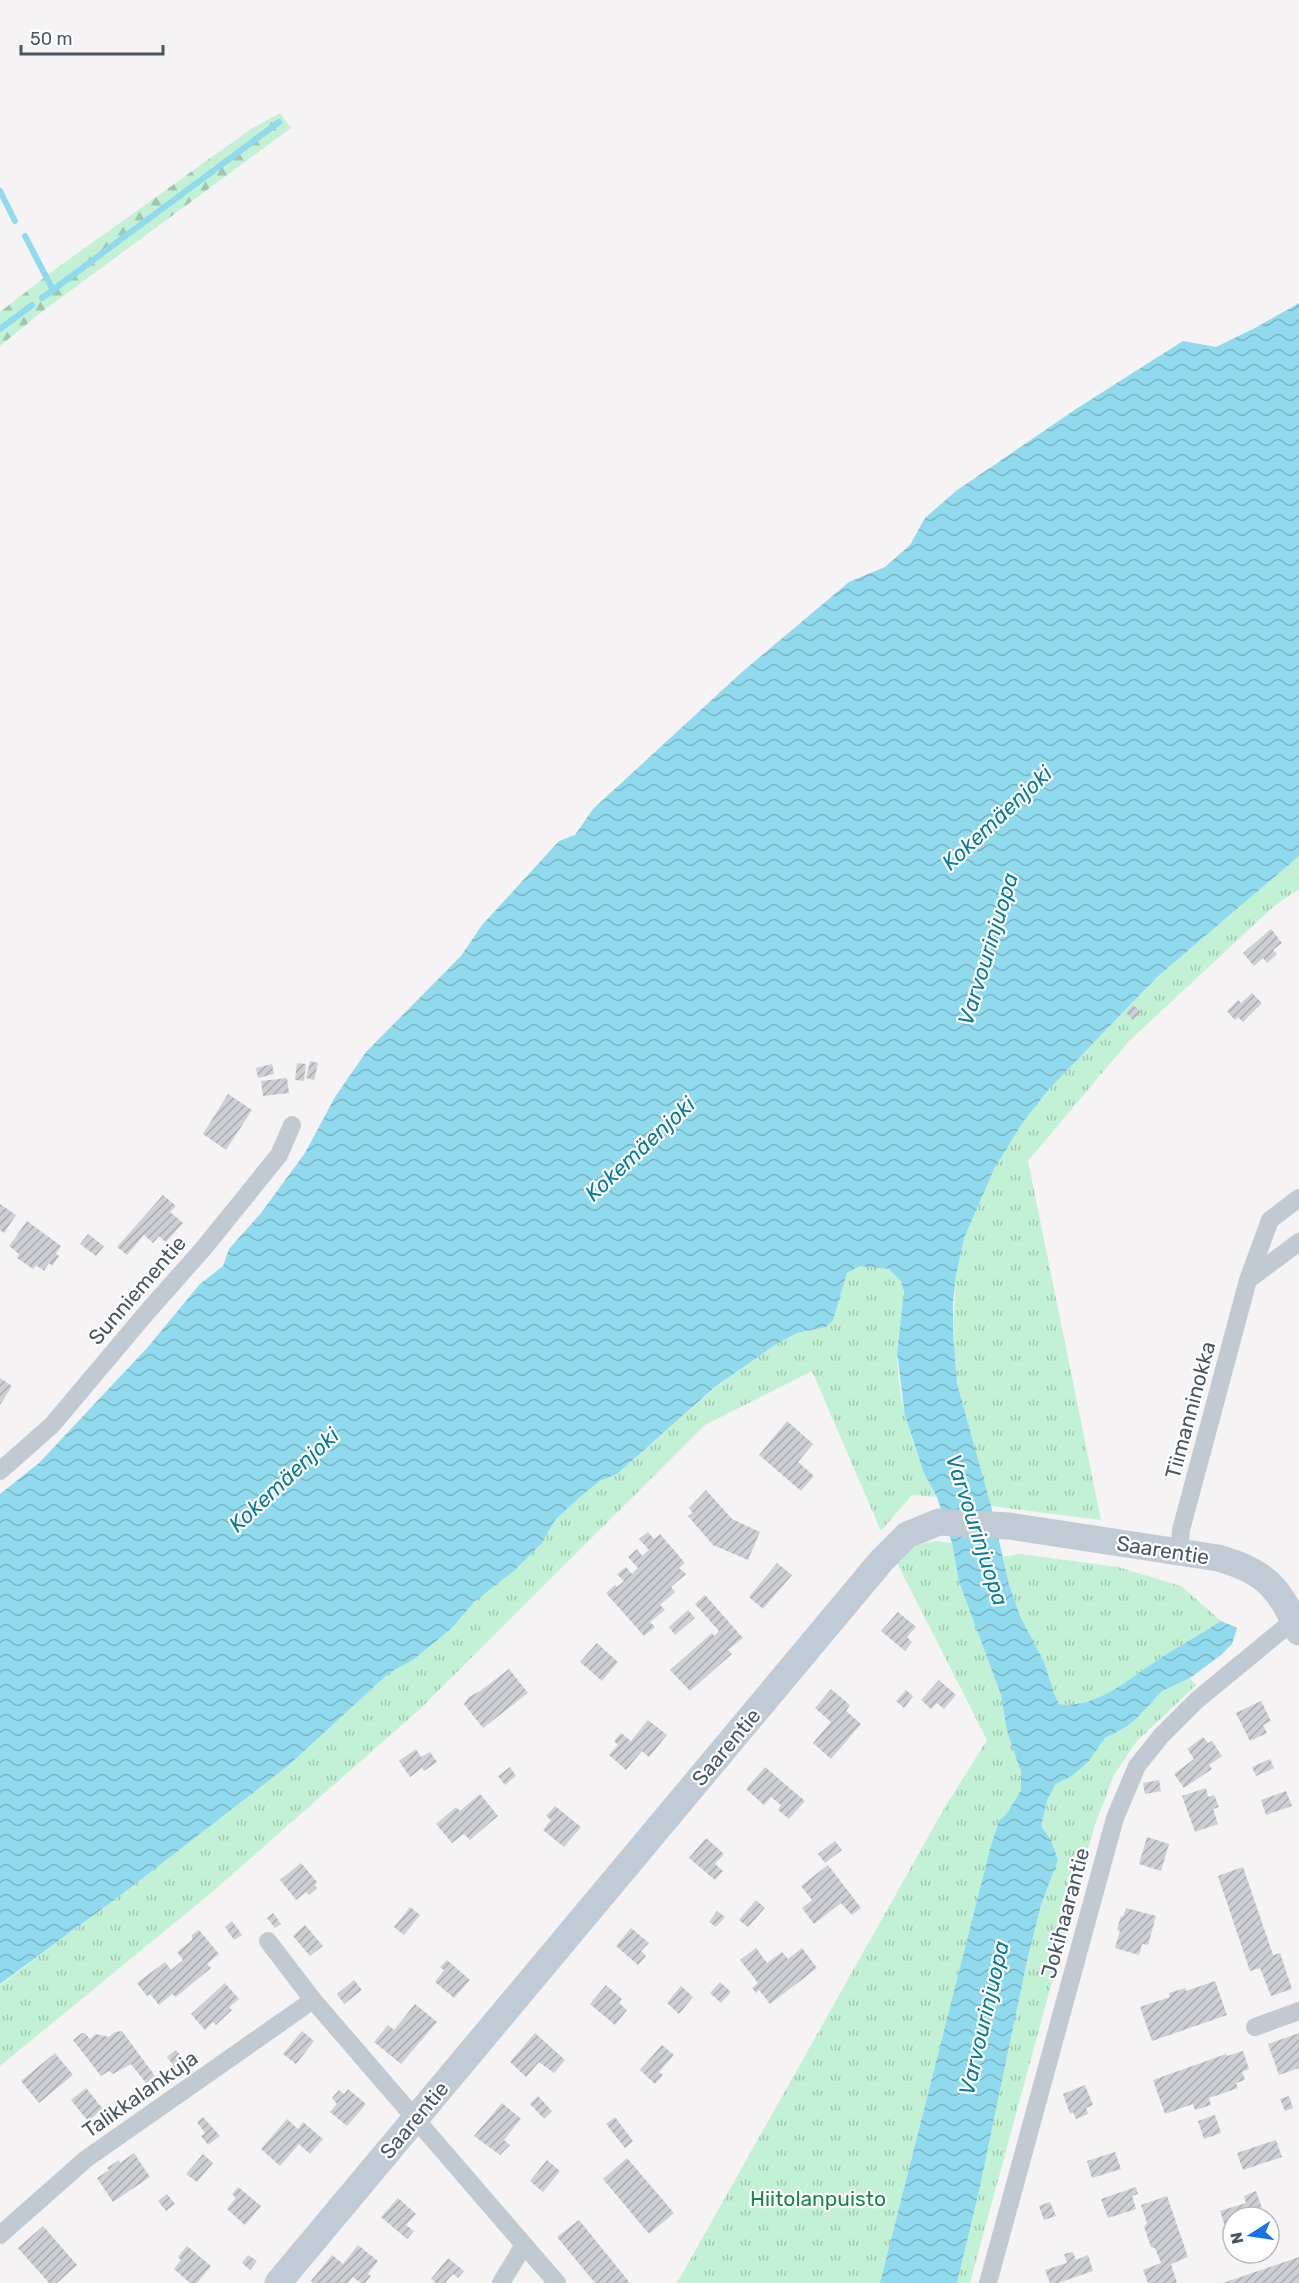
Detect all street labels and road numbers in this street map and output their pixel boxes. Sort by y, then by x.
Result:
street label: Sunniementie [83,1230,191,1350]
street label: Tiimanninokka [1160,1339,1220,1481]
street label: Saarentie [1115,1530,1211,1570]
street label: Saarentie [686,1703,766,1791]
street label: Jokihaarantie [1036,1845,1094,1981]
street label: Talikkalankuja [78,2045,202,2143]
street label: Saarentie [374,2076,454,2164]

